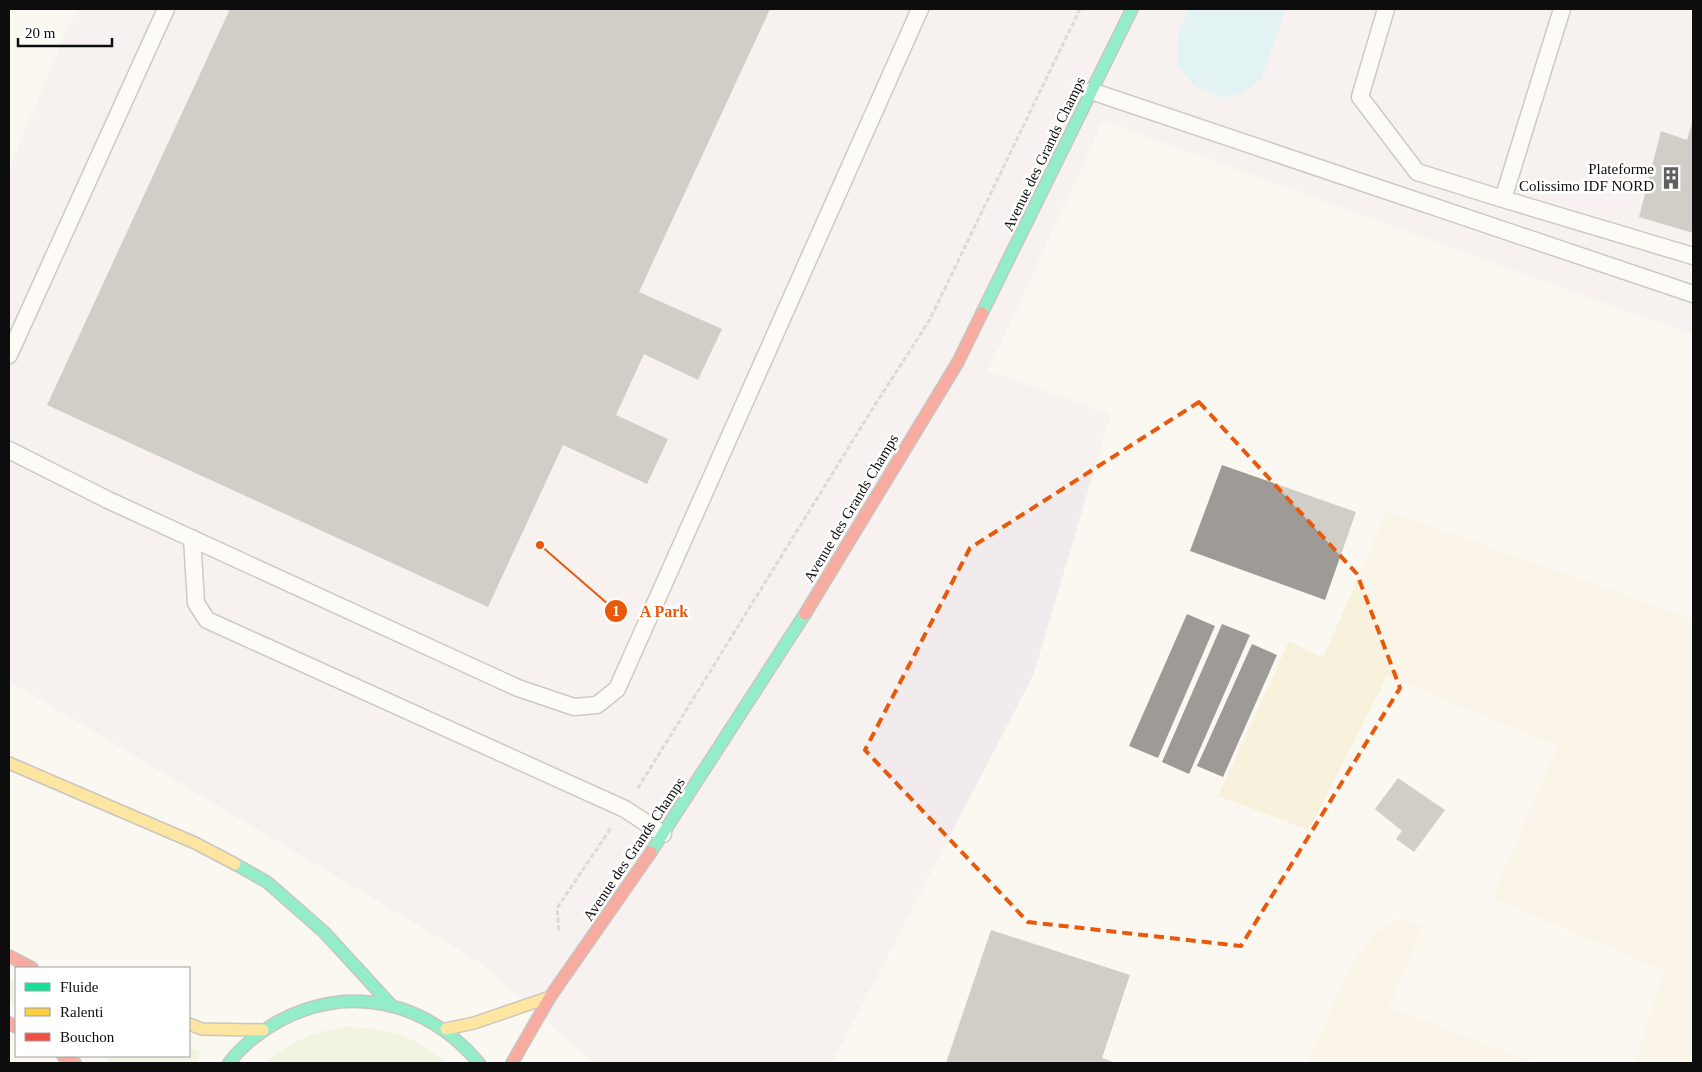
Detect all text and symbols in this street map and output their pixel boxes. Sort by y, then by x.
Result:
scale bar [18,15,111,47]
text: 20 m [25,25,56,41]
street label: Avenue des Grands Champs [1000,74,1088,234]
place label: Plateforme Colissimo IDF NORD [1519,161,1654,194]
building icon: Plateforme Colissimo IDF NORD [1658,165,1684,191]
street label: Avenue des Grands Champs [801,431,902,585]
callout: A Park [604,595,698,626]
text: 1 [612,603,620,619]
text: A Park [640,603,688,620]
street label: Avenue des Grands Champs [580,774,688,924]
legend [15,967,190,1057]
text: Fluide [60,979,99,995]
text: Ralenti [60,1004,103,1020]
text: Bouchon [60,1029,115,1045]

